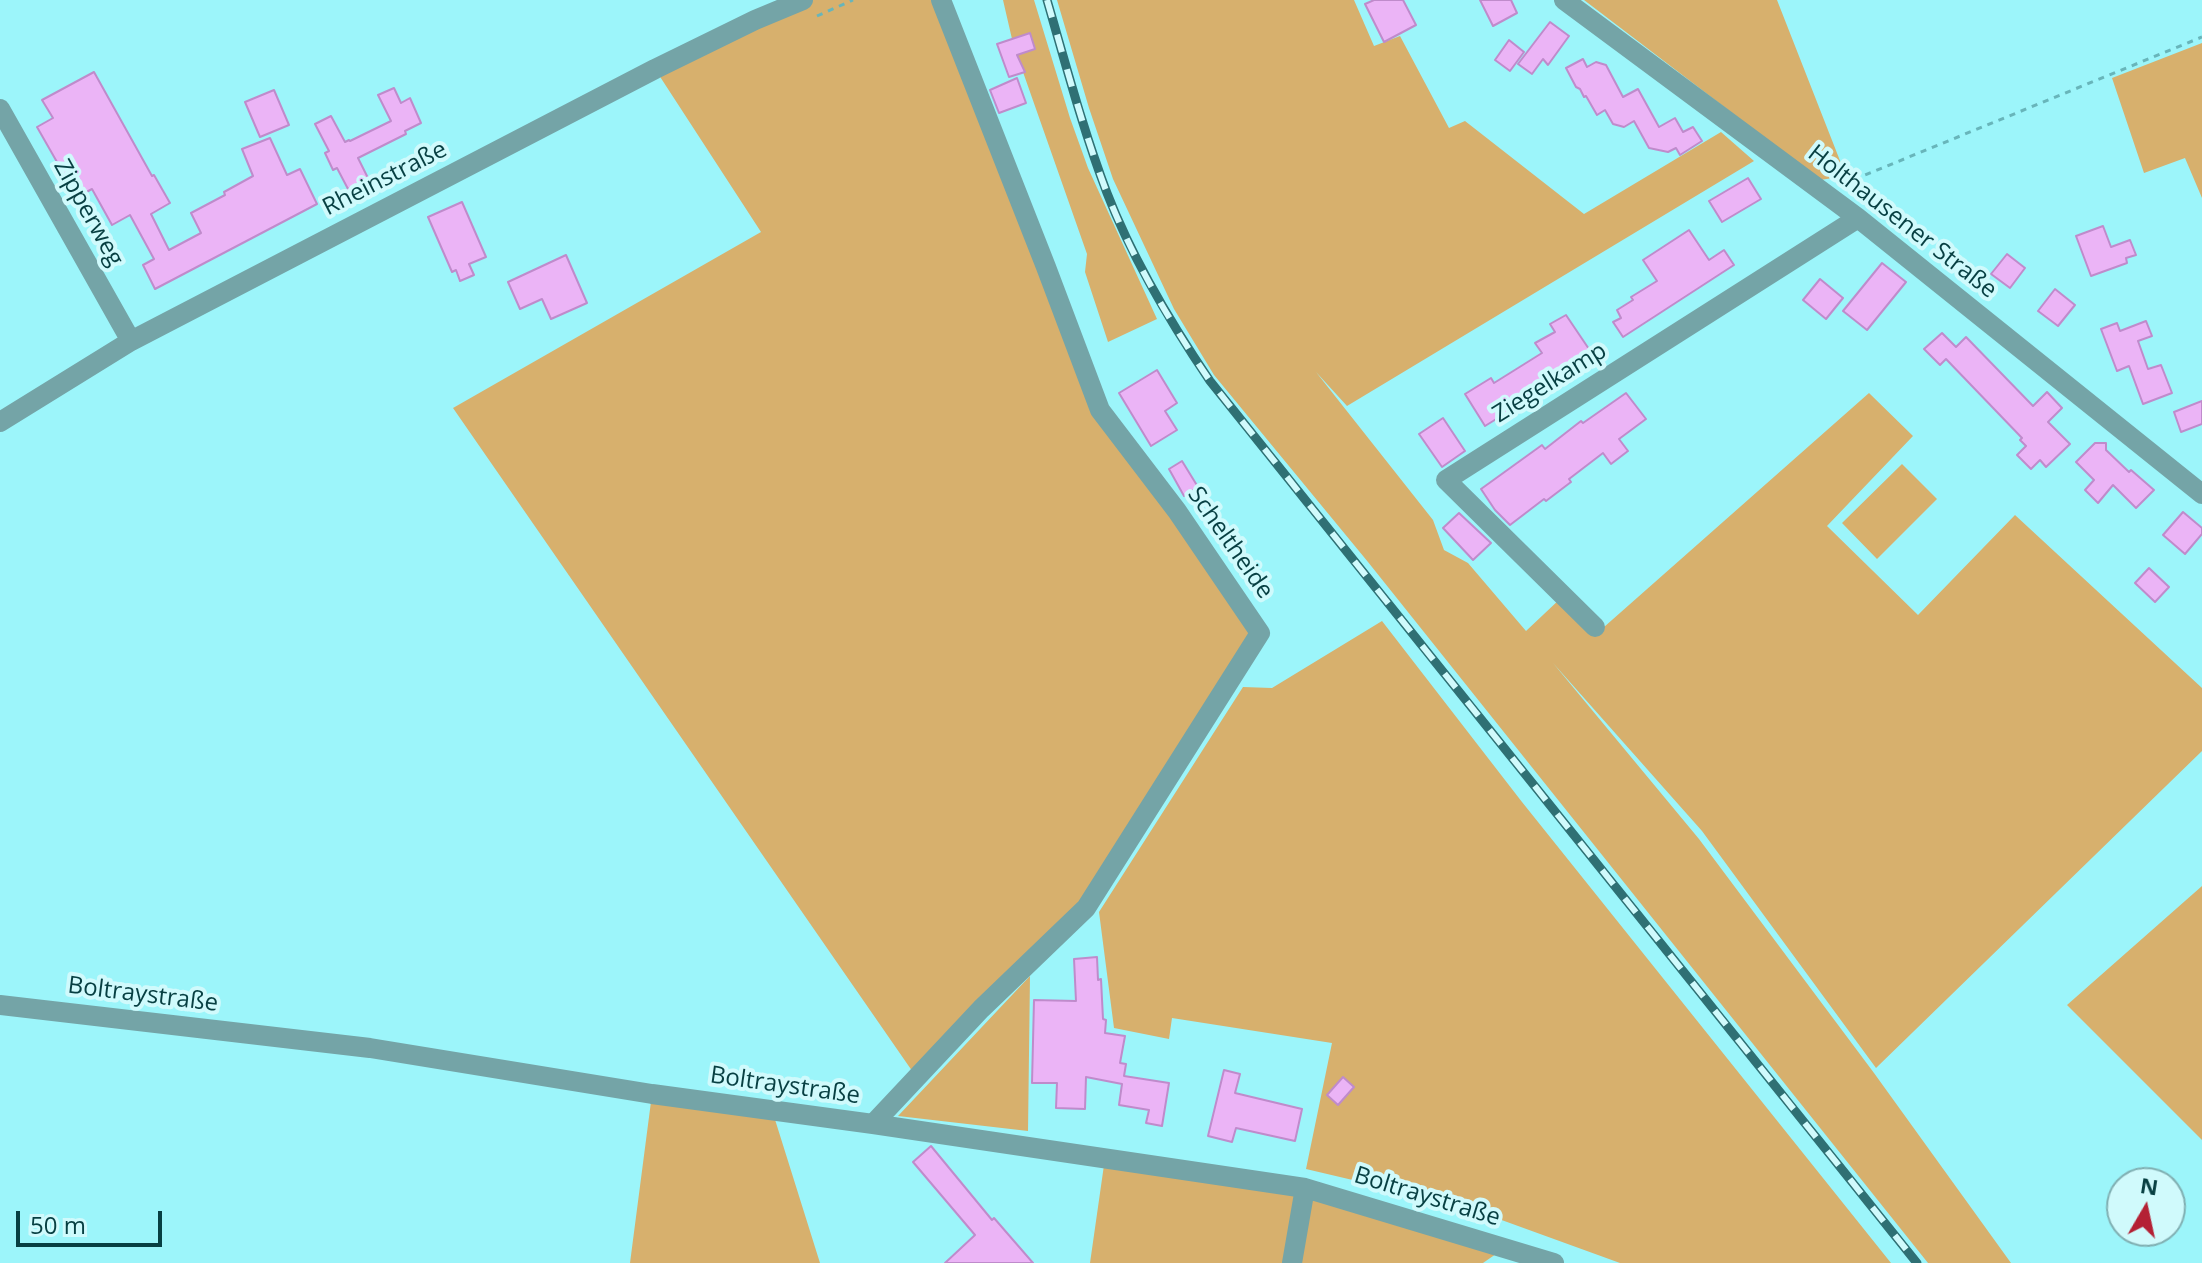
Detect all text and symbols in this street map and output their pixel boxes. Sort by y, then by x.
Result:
street label: Rheinstraße [318,135,452,223]
street label: Holthausener Straße [1802,139,2002,305]
street label: Zipperweg [47,155,129,271]
street label: Ziegelkamp [1488,337,1612,429]
street label: Scheltheide [1181,482,1279,604]
street label: Boltraystraße [66,971,220,1019]
street label: Boltraystraße [708,1061,862,1111]
street label: Boltraystraße [1350,1161,1504,1233]
north arrow [2106,1167,2186,1247]
text: N [2138,1169,2161,1201]
scale bar [20,1195,166,1245]
text: 50 m [30,1208,86,1241]

